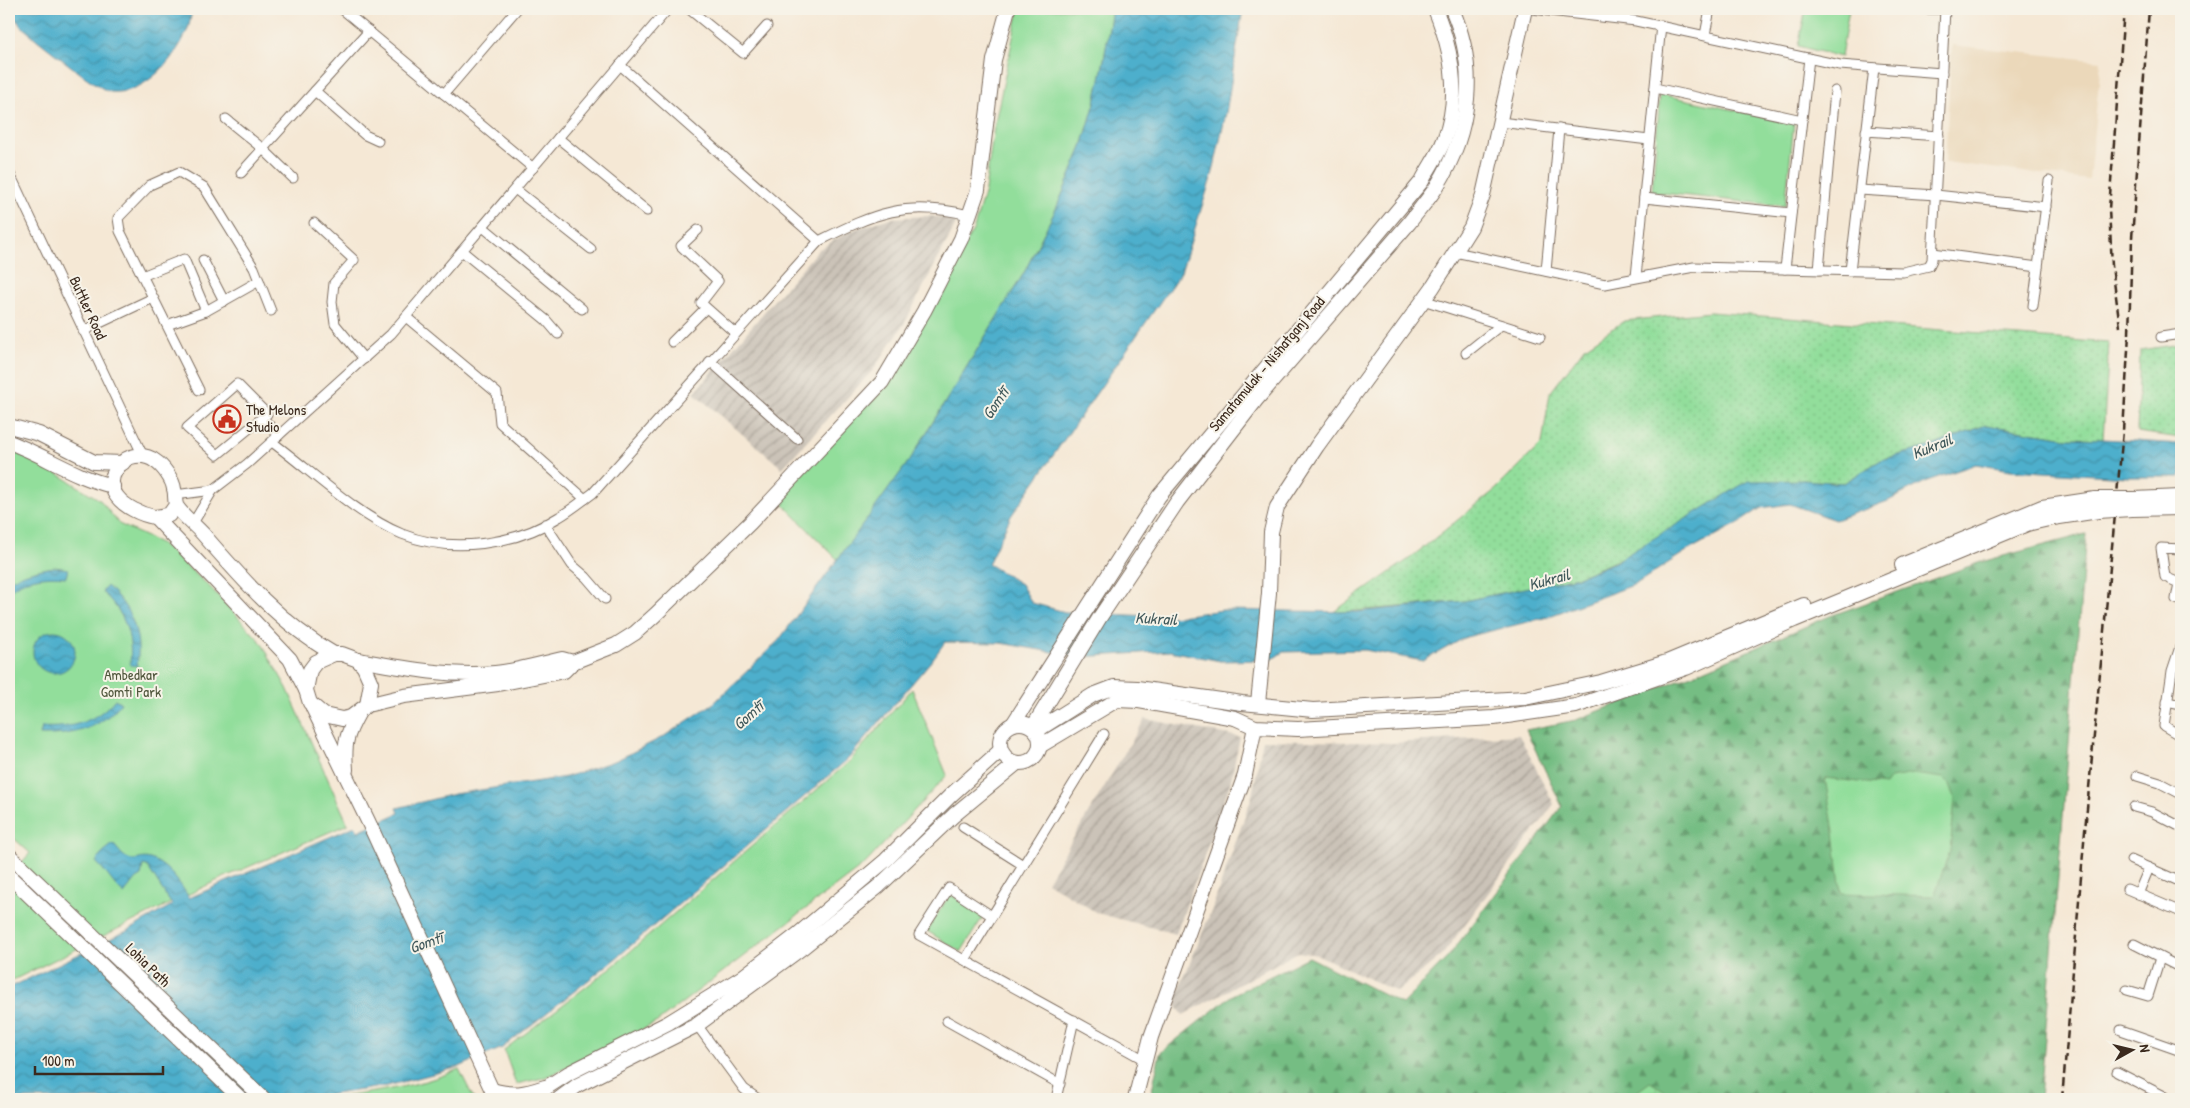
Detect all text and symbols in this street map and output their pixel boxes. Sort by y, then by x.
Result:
street label: Buttler Road [65,273,112,343]
street label: Samatamulak - Nishatganj Road [1204,292,1330,436]
water label: Gomtī [976,380,1016,423]
place label: The Melons Studio [246,399,306,437]
public building icon: The Melons Studio [212,404,242,434]
water label: Kukrail [1909,428,1956,464]
water label: Kukrail [1526,563,1573,595]
water label: Kukrail [1135,606,1178,630]
park label: Ambedkar Gomti Park [101,664,161,702]
water label: Gomtī [728,693,771,735]
water label: Gomtī [406,925,449,958]
street label: Lohia Path [121,938,175,991]
north arrow [2108,1026,2158,1076]
scale bar [35,1043,162,1075]
text: N [2135,1043,2155,1054]
text: 100 m [42,1050,75,1071]

